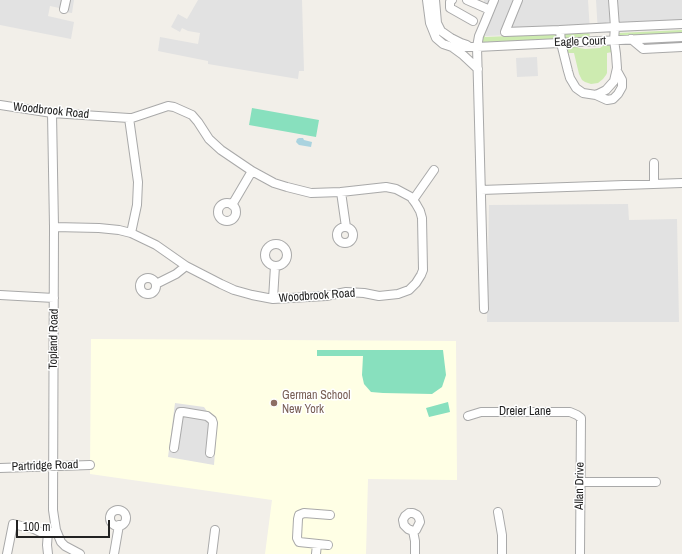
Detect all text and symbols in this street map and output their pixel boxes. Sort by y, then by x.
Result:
street label: Eagle Court [554,34,606,50]
street label: Woodbrook Road [12,100,90,122]
street label: Woodbrook Road [278,286,356,306]
street label: Topland Road [46,309,62,369]
place label: German School New York [282,389,350,417]
marker: German School New York [269,398,279,408]
street label: Dreier Lane [499,405,551,419]
street label: Partridge Road [11,458,79,474]
street label: Allan Drive [572,462,588,510]
scale bar [18,512,112,538]
text: 100 m [23,519,50,535]

